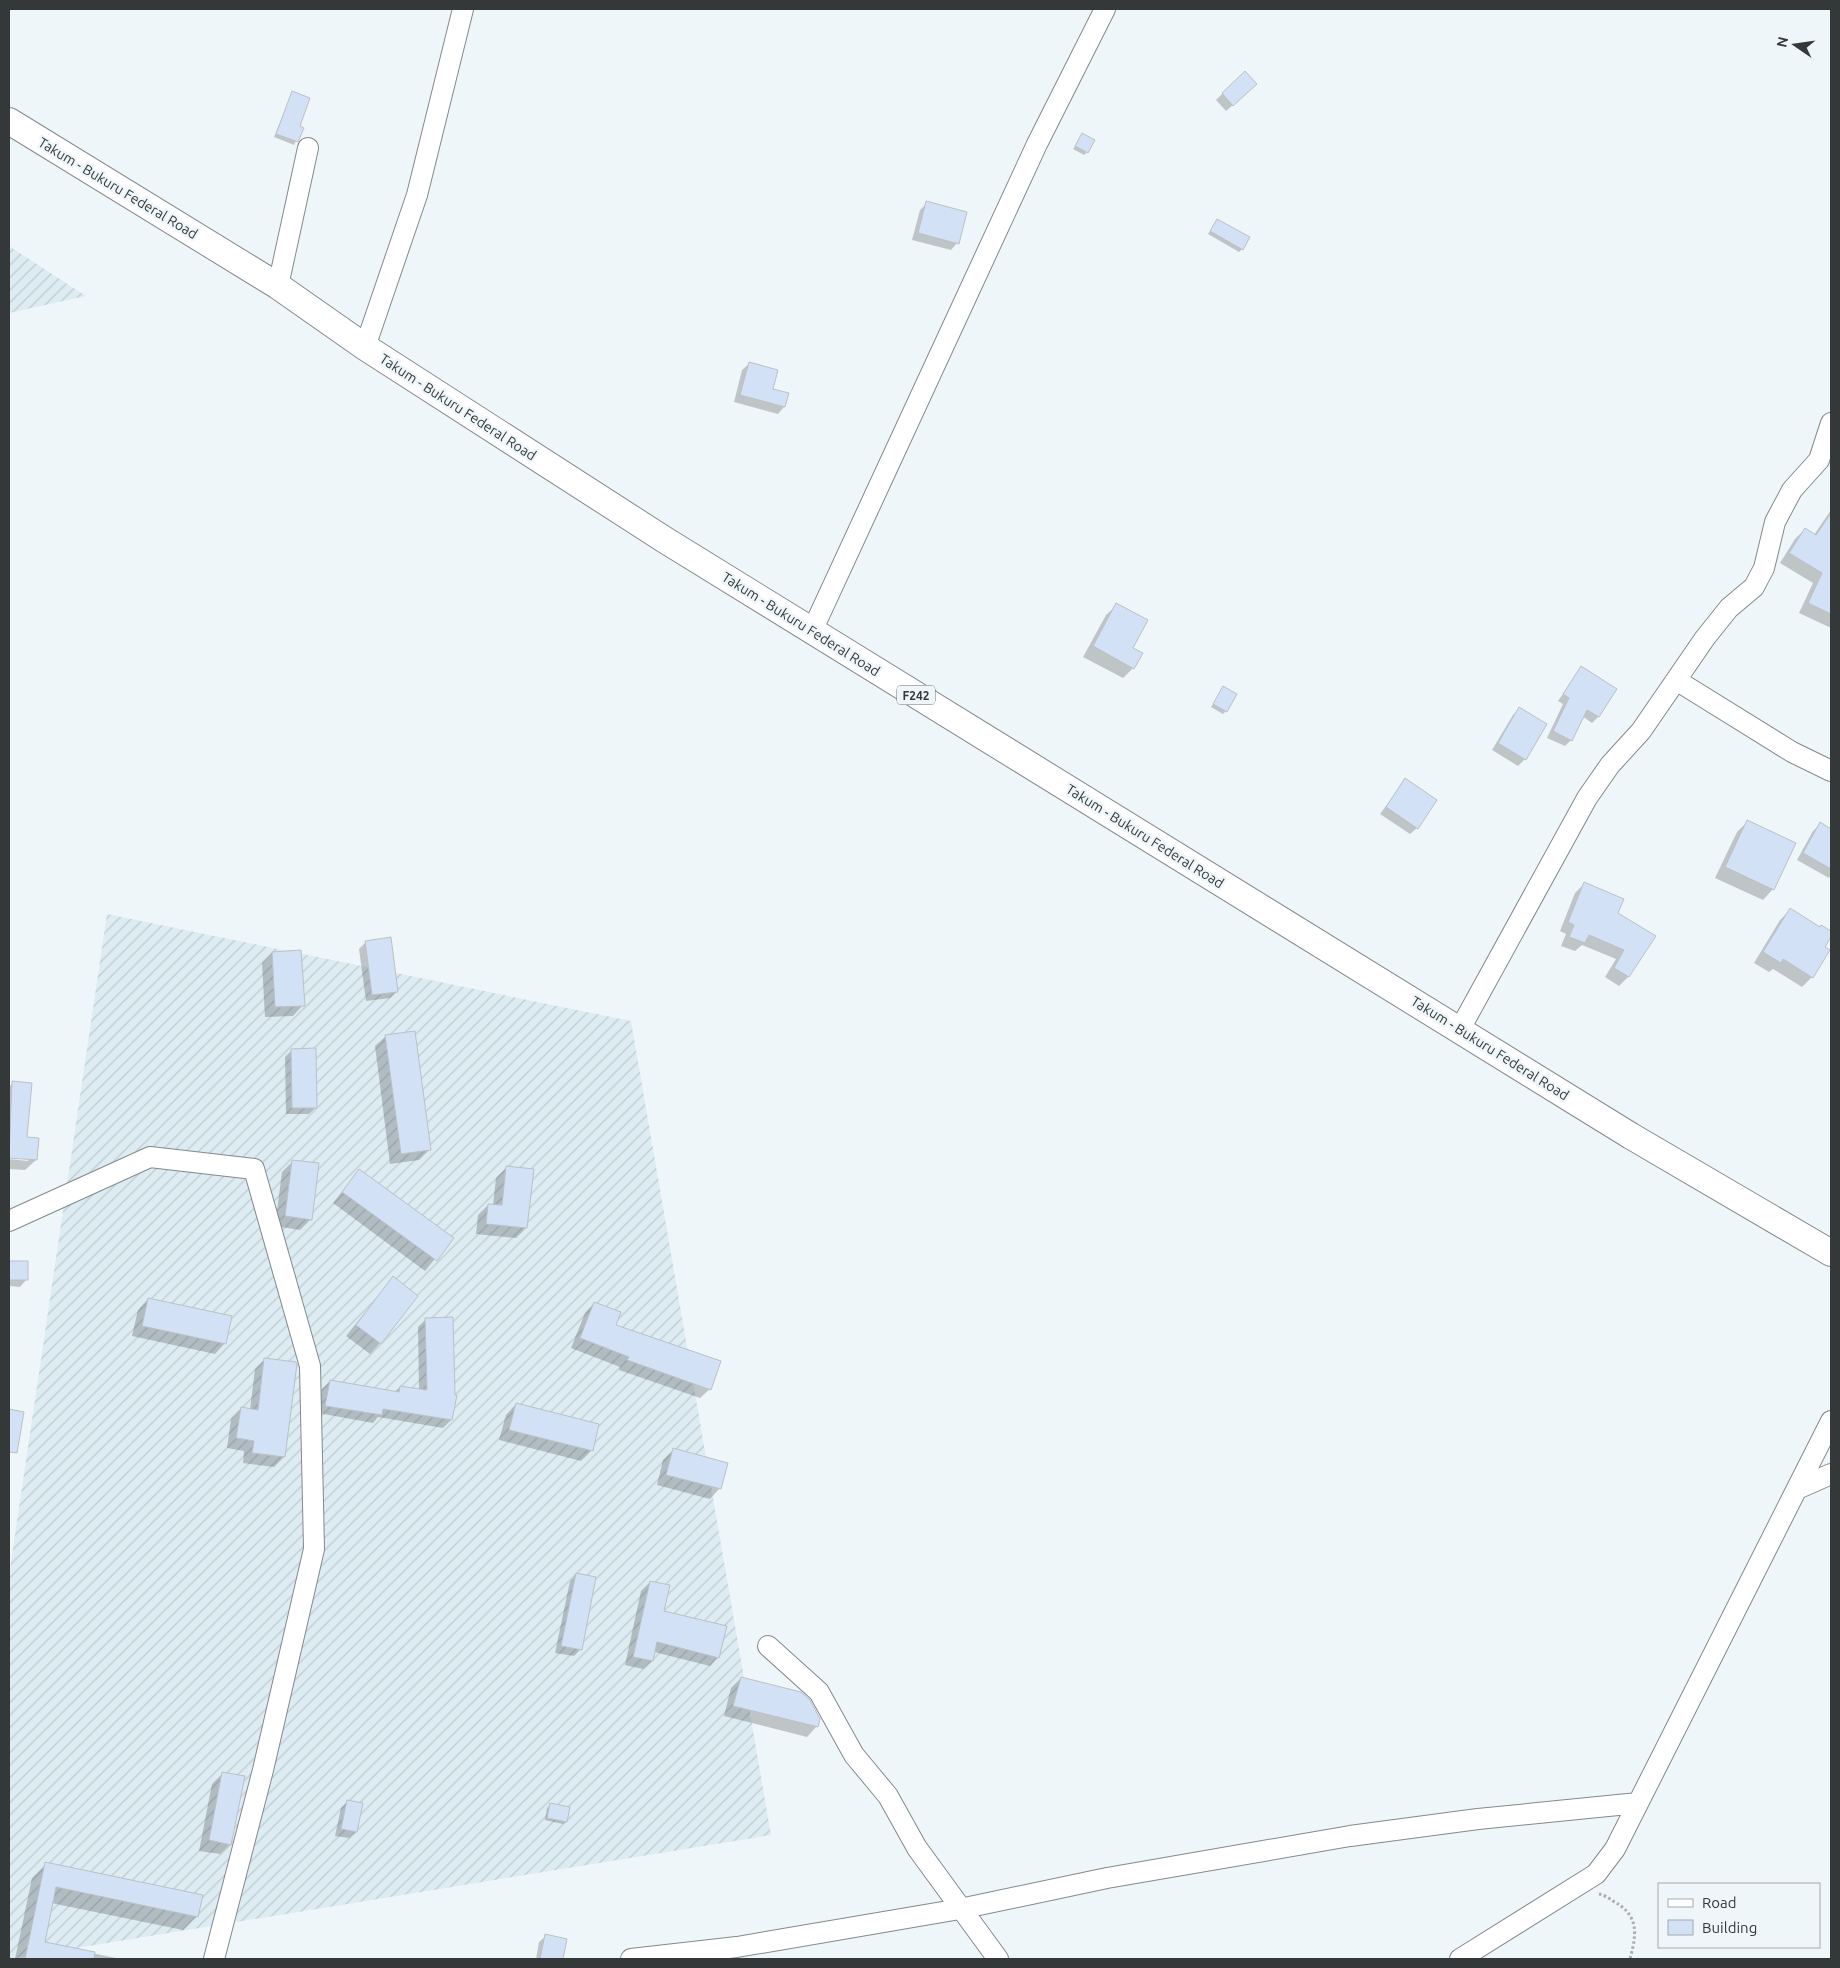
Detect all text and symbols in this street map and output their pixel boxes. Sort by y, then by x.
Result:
north arrow [1770,20,1820,70]
text: N [1773,35,1791,49]
street label: Takum - Bukuru Federal Road [35,134,201,242]
street label: Takum - Bukuru Federal Road [377,350,539,464]
street label: Takum - Bukuru Federal Road [719,569,883,679]
road number: F242 [897,686,935,704]
street label: Takum - Bukuru Federal Road [1063,781,1227,891]
street label: Takum - Bukuru Federal Road [1408,993,1572,1103]
legend [1658,1883,1820,1948]
text: Road [1702,1894,1737,1911]
text: Building [1702,1919,1757,1936]

